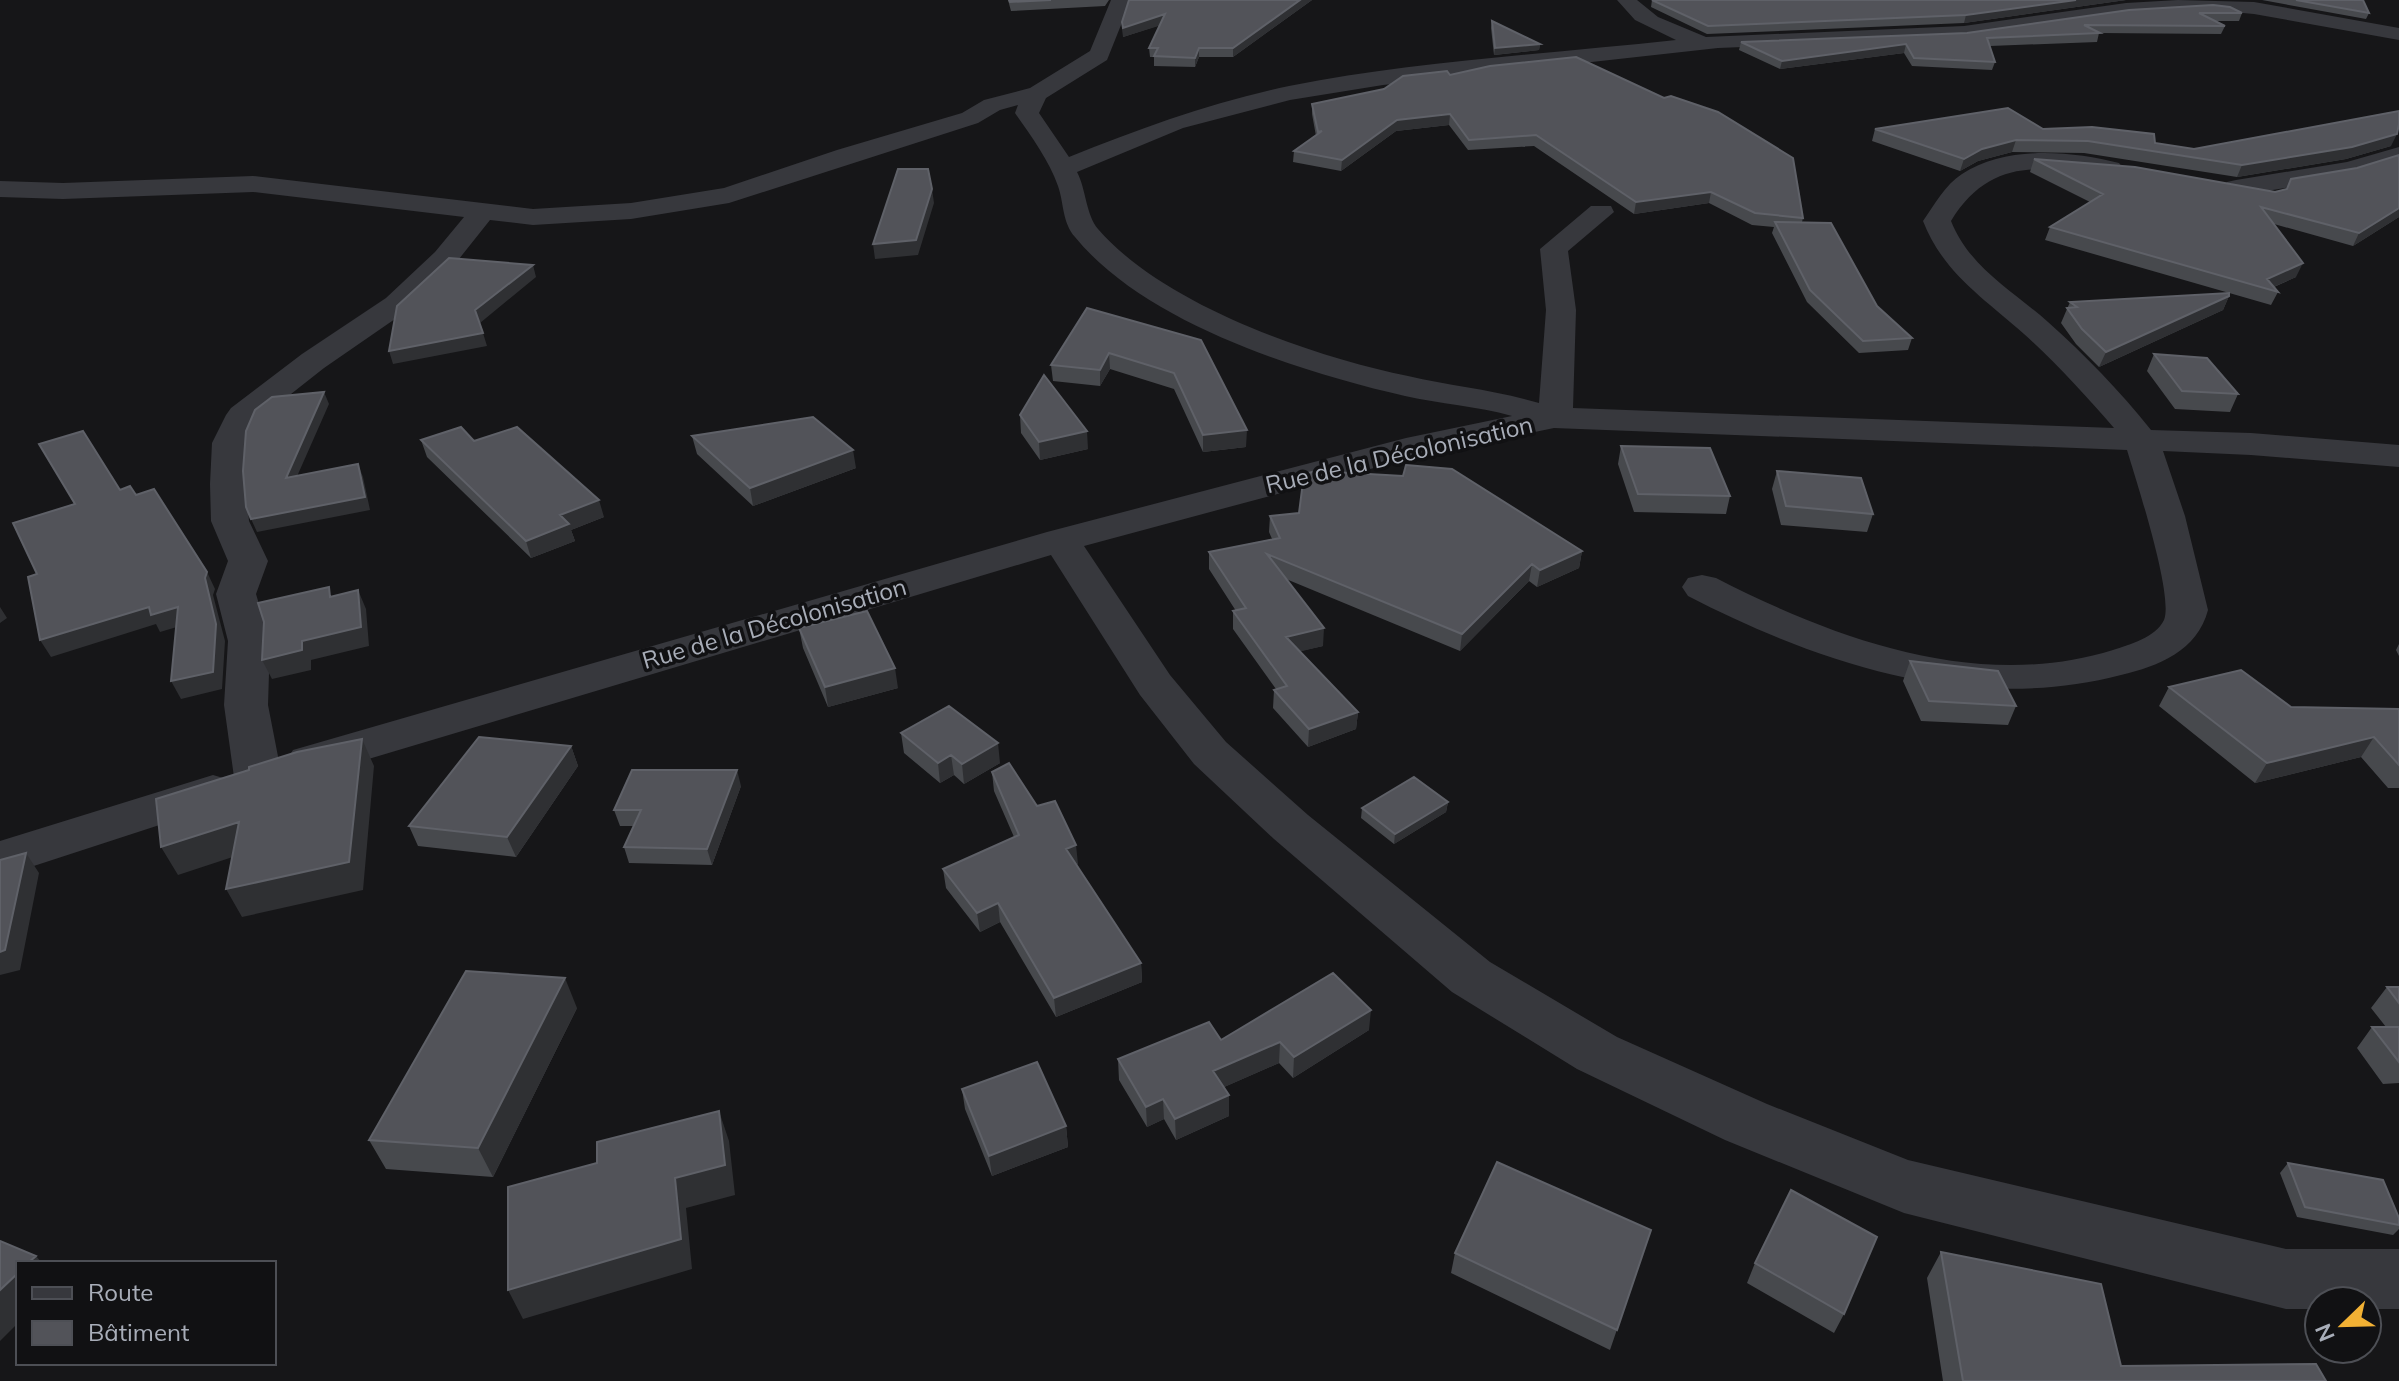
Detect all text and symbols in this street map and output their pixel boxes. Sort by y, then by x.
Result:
street label: Rue de la Décolonisation [1262,409,1536,499]
street label: Rue de la Décolonisation [638,571,910,675]
legend [16,1261,276,1365]
text: Route [88,1277,153,1307]
north arrow [2303,1285,2383,1365]
text: Bâtiment [88,1317,189,1347]
text: N [2308,1320,2341,1346]

